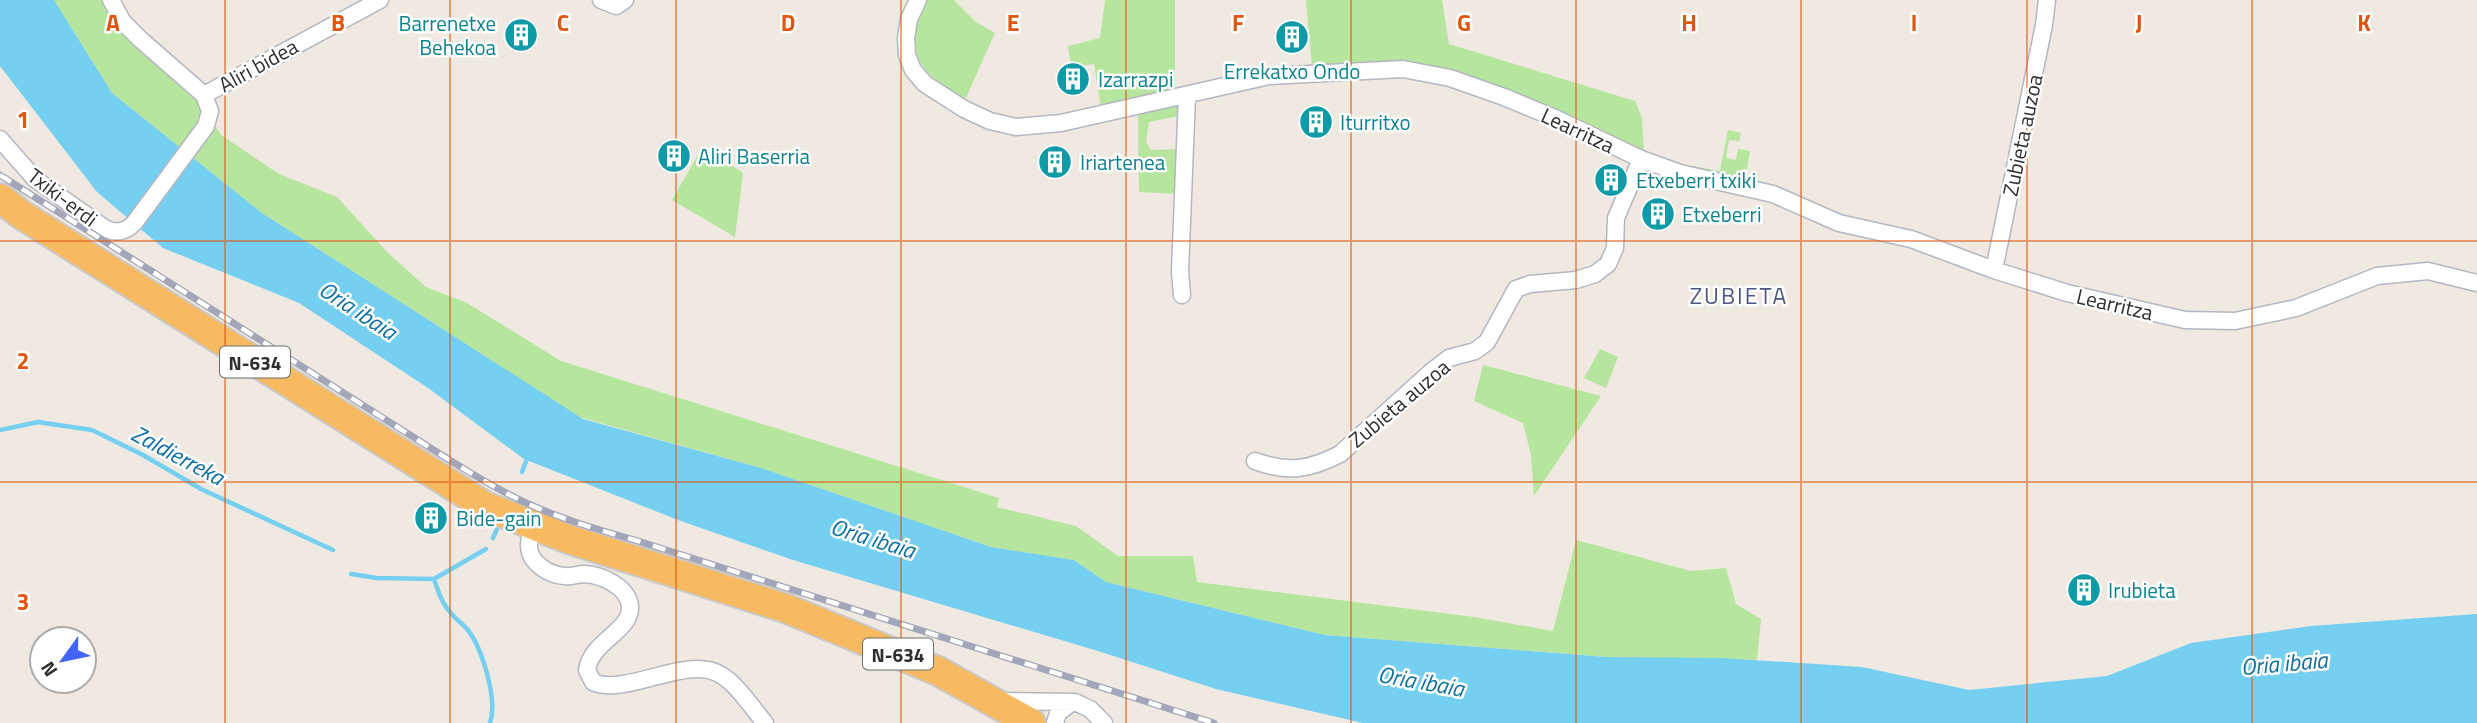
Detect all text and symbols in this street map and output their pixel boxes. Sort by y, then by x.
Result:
text: A [106,5,120,40]
text: B [331,5,345,40]
text: C [557,5,569,40]
text: D [781,5,795,40]
text: E [1007,5,1019,40]
text: F [1232,5,1244,40]
text: G [1457,5,1471,40]
text: H [1681,5,1697,40]
text: I [1911,5,1917,40]
text: J [2136,5,2142,40]
text: K [2357,5,2371,40]
place label: Barrenetxe Behekoa [399,7,496,63]
building icon: Barrenetxe Behekoa [502,16,540,54]
building icon: Errekatxo Ondo [1273,18,1311,56]
street label: Aliri bidea [212,30,304,100]
place label: Errekatxo Ondo [1224,55,1360,87]
building icon: Izarrazpi [1054,60,1092,98]
place label: Izarrazpi [1098,63,1174,95]
street label: Zubieta auzoa [1993,71,2051,199]
street label: Learritza [1536,99,1620,161]
text: 1 [17,102,29,137]
building icon: Iturritxo [1297,103,1335,141]
place label: Iturritxo [1340,106,1411,138]
building icon: Aliri Baserria [655,137,693,175]
place label: Aliri Baserria [698,140,810,172]
building icon: Iriartenea [1036,143,1074,181]
place label: Iriartenea [1080,146,1166,178]
street label: Txiki-erdi [21,160,105,234]
building icon: Etxeberri txiki [1592,161,1630,199]
place label: Etxeberri txiki [1636,164,1756,196]
building icon: Etxeberri [1639,195,1677,233]
place label: Etxeberri [1682,198,1762,230]
water label: Oria ibaia [312,272,405,349]
district label: ZUBIETA [1690,278,1788,313]
street label: Learritza [2074,280,2157,328]
text: 2 [17,343,29,378]
road number: N-634 [220,346,290,378]
street label: Zubieta auzoa [1341,351,1457,455]
water label: Zaldierreka [125,416,232,495]
building icon: Bide-gain [412,499,450,537]
place label: Bide-gain [456,502,542,534]
water label: Oria ibaia [826,509,921,568]
building icon: Irubieta [2065,571,2103,609]
place label: Irubieta [2108,574,2176,606]
text: 3 [17,584,29,619]
north arrow [28,625,98,695]
road number: N-634 [863,638,933,670]
water label: Oria ibaia [2239,642,2330,684]
text: N [33,656,64,683]
water label: Oria ibaia [1375,656,1468,706]

